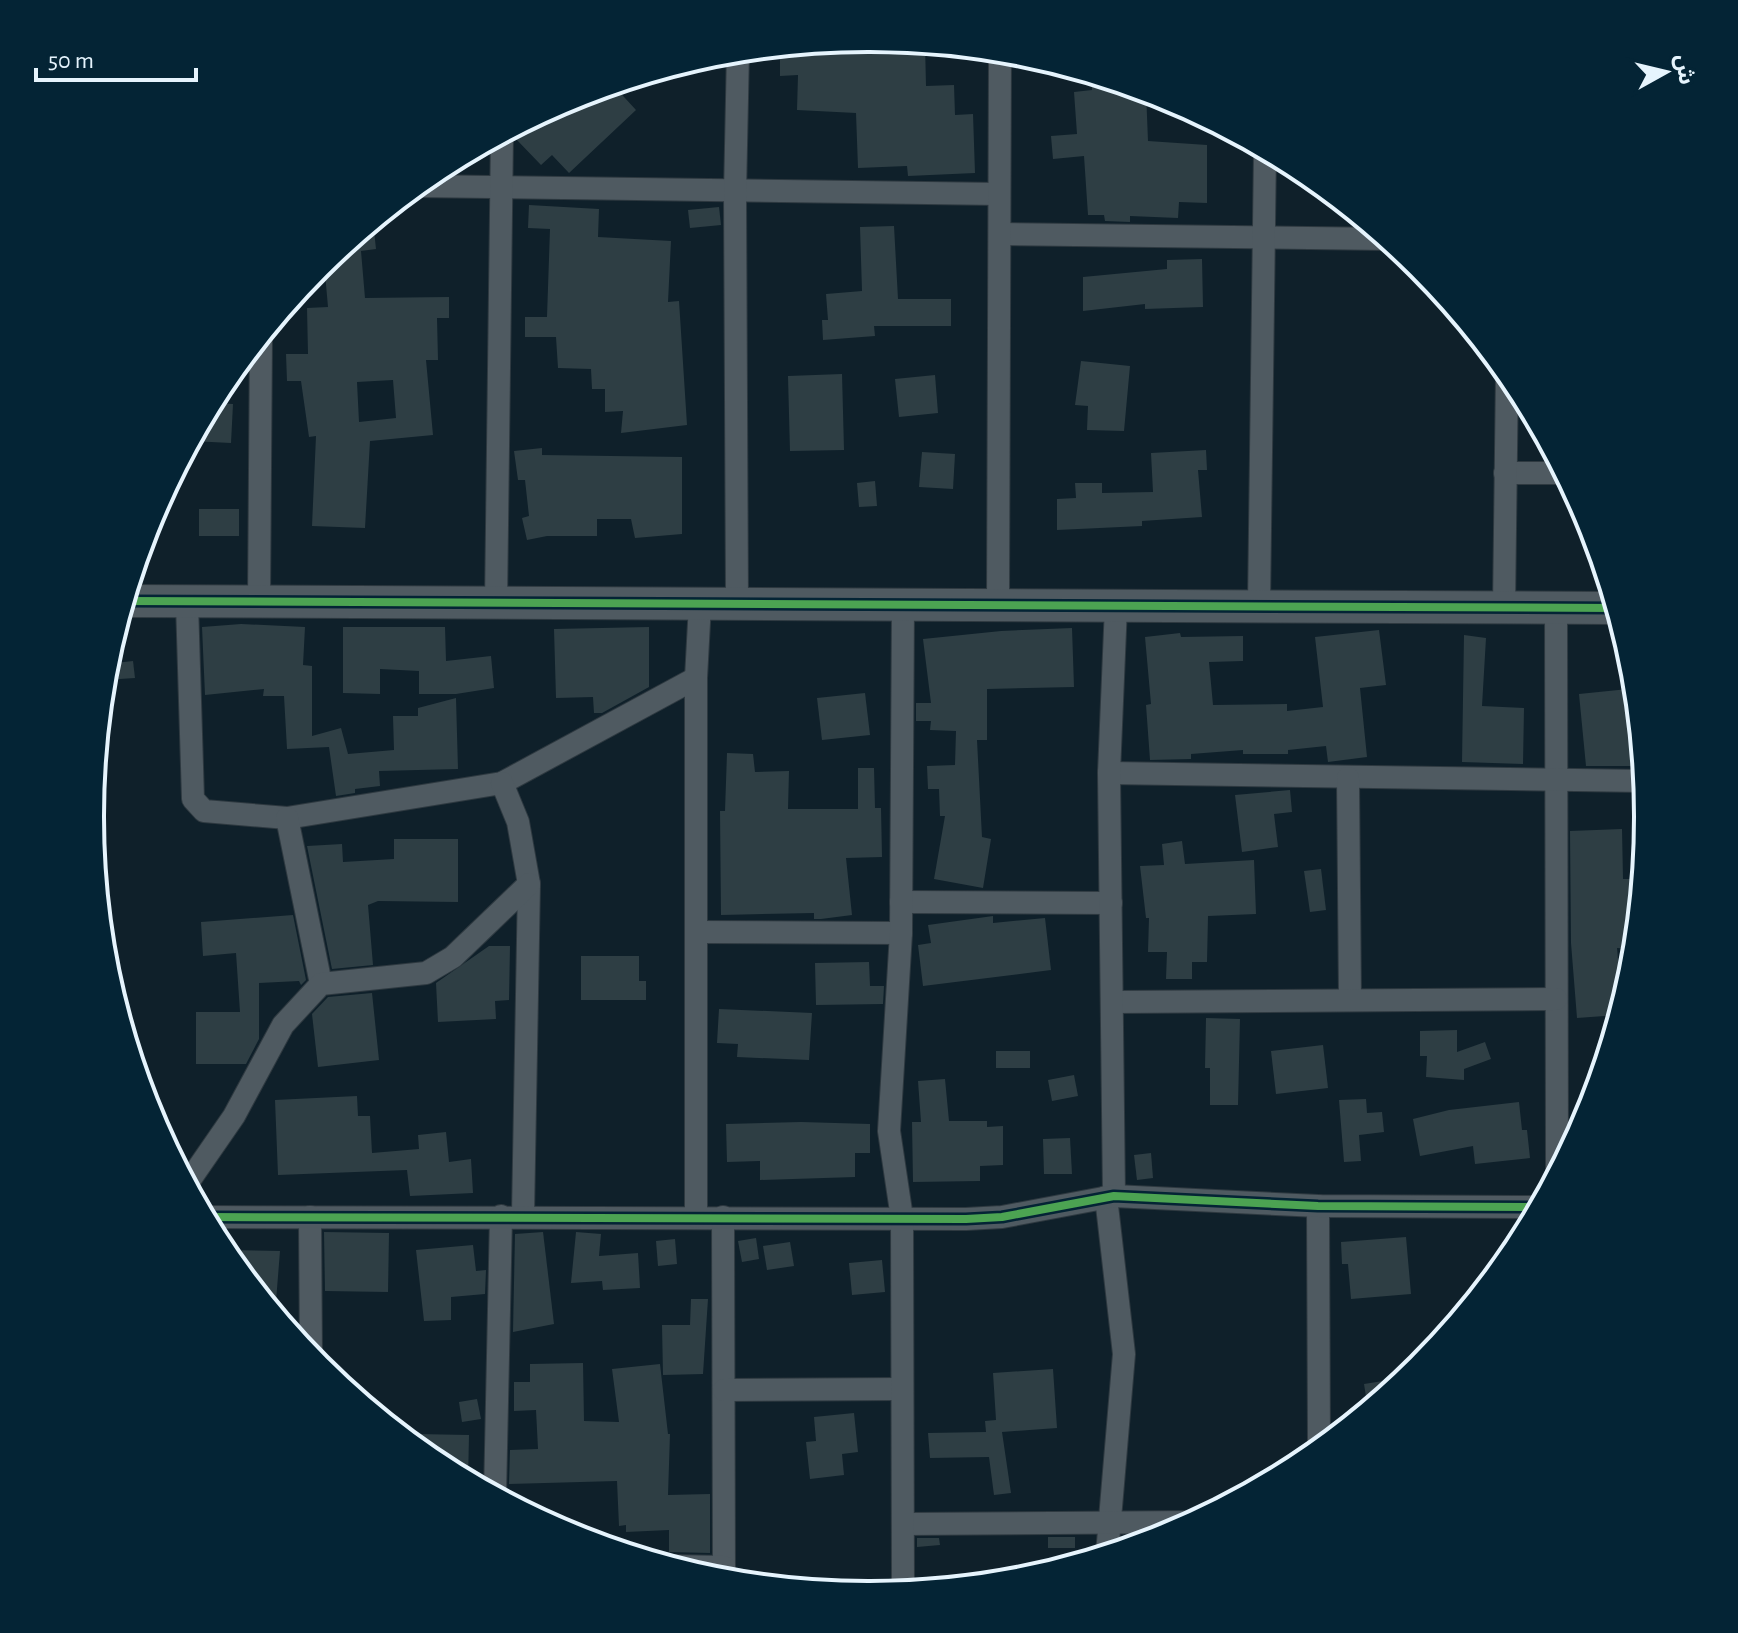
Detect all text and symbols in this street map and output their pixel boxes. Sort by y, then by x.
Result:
scale bar [36,32,196,82]
north arrow [1626,32,1706,112]
text: 50 m [48,49,94,73]
text: ش [1671,53,1698,86]

